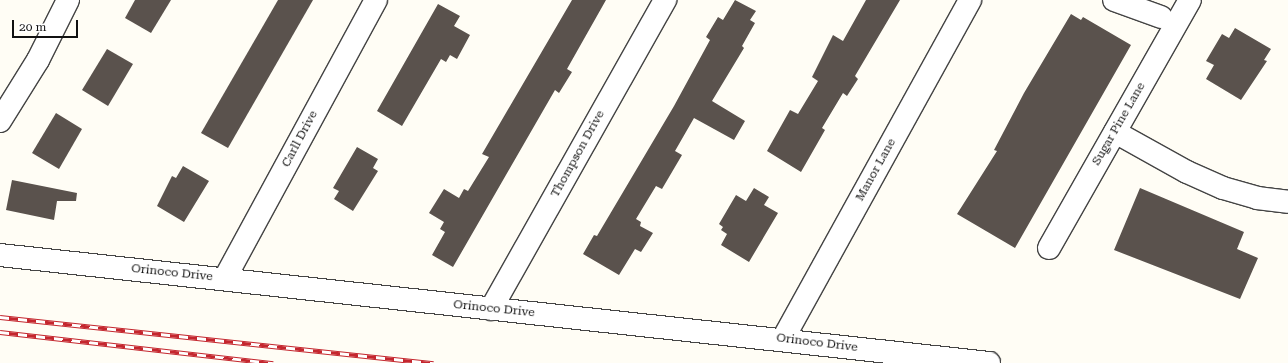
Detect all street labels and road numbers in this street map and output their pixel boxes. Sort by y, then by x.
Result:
street label: Sugar Pine Lane [1089,80,1149,168]
street label: Carll Drive [279,108,321,170]
street label: Thompson Drive [548,108,608,200]
street label: Manor Lane [853,136,899,204]
street label: Orinoco Drive [131,262,213,284]
street label: Orinoco Drive [453,298,535,320]
street label: Orinoco Drive [776,331,858,355]

